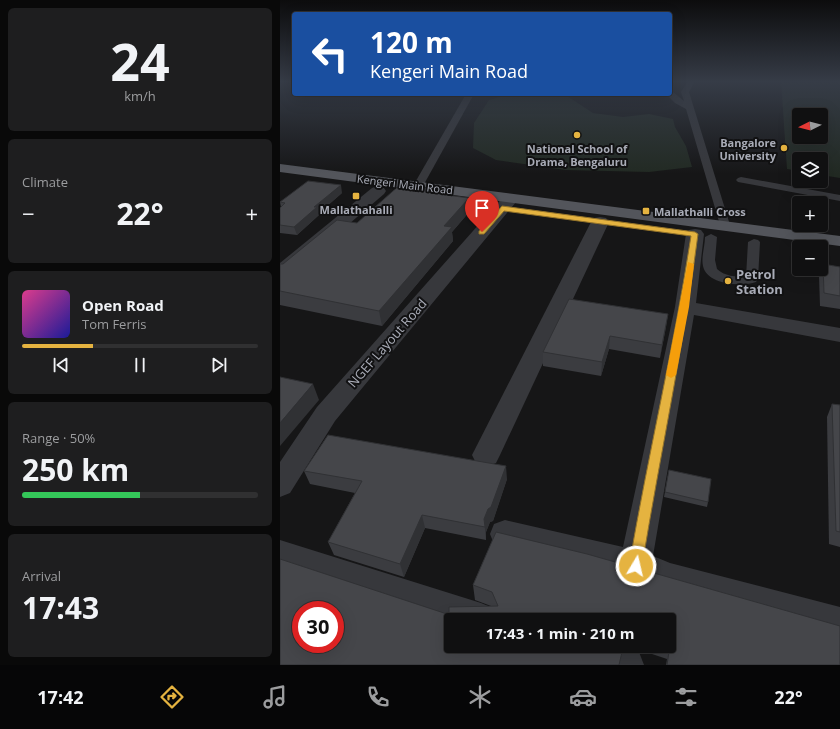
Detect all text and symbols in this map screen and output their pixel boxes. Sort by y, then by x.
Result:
text: 120 m [370,23,453,61]
text: 24 [110,25,170,96]
icon: left [304,28,356,80]
text: Kengeri Main Road [370,59,528,83]
text: km/h [124,87,156,105]
north arrow [792,108,828,144]
map controls [792,108,828,276]
marker: National School of Drama, Bengaluru [572,130,582,140]
place label: Bangalore University [719,135,777,163]
place label: National School of Drama, Bengaluru [527,141,628,169]
marker: Bangalore University [779,143,789,153]
button: layers [792,152,828,188]
street label: Kengeri Main Road [356,171,454,197]
text: Climate [22,173,68,191]
marker: Mallathahalli [351,191,361,201]
pin [465,191,499,232]
text: 22° [116,193,164,234]
button: + [792,196,828,232]
icon: arrive [471,197,493,219]
text: − [22,198,35,228]
text: + [245,198,258,228]
place label: Mallathahalli [320,202,392,217]
place label: Mallathalli Cross [654,204,746,219]
marker: Mallathalli Cross [641,206,651,216]
button: − [792,240,828,276]
place label: Petrol Station [736,265,783,298]
marker: Petrol Station [723,276,733,286]
text: Open Road [82,295,164,315]
street label: NGEF Layout Road [343,295,431,391]
text: Tom Ferris [82,315,147,333]
icon: previous [50,354,72,376]
icon: pause [129,354,151,376]
icon: next [208,354,230,376]
text: Range · 50% [22,429,95,447]
text: 250 km [22,449,129,490]
position arrow [615,545,657,587]
text: Arrival [22,567,61,585]
text: 17:43 [22,587,99,628]
speed limit sign: 30 [292,601,344,653]
text: 17:43 · 1 min · 210 m [486,623,634,643]
icon: directions [158,683,186,711]
icon: music [261,683,289,711]
icon: phone [364,683,392,711]
icon: climate [466,683,494,711]
icon: car [569,683,597,711]
icon: filters [672,683,700,711]
text: 17:42 [37,685,84,709]
text: 22° [774,685,803,709]

